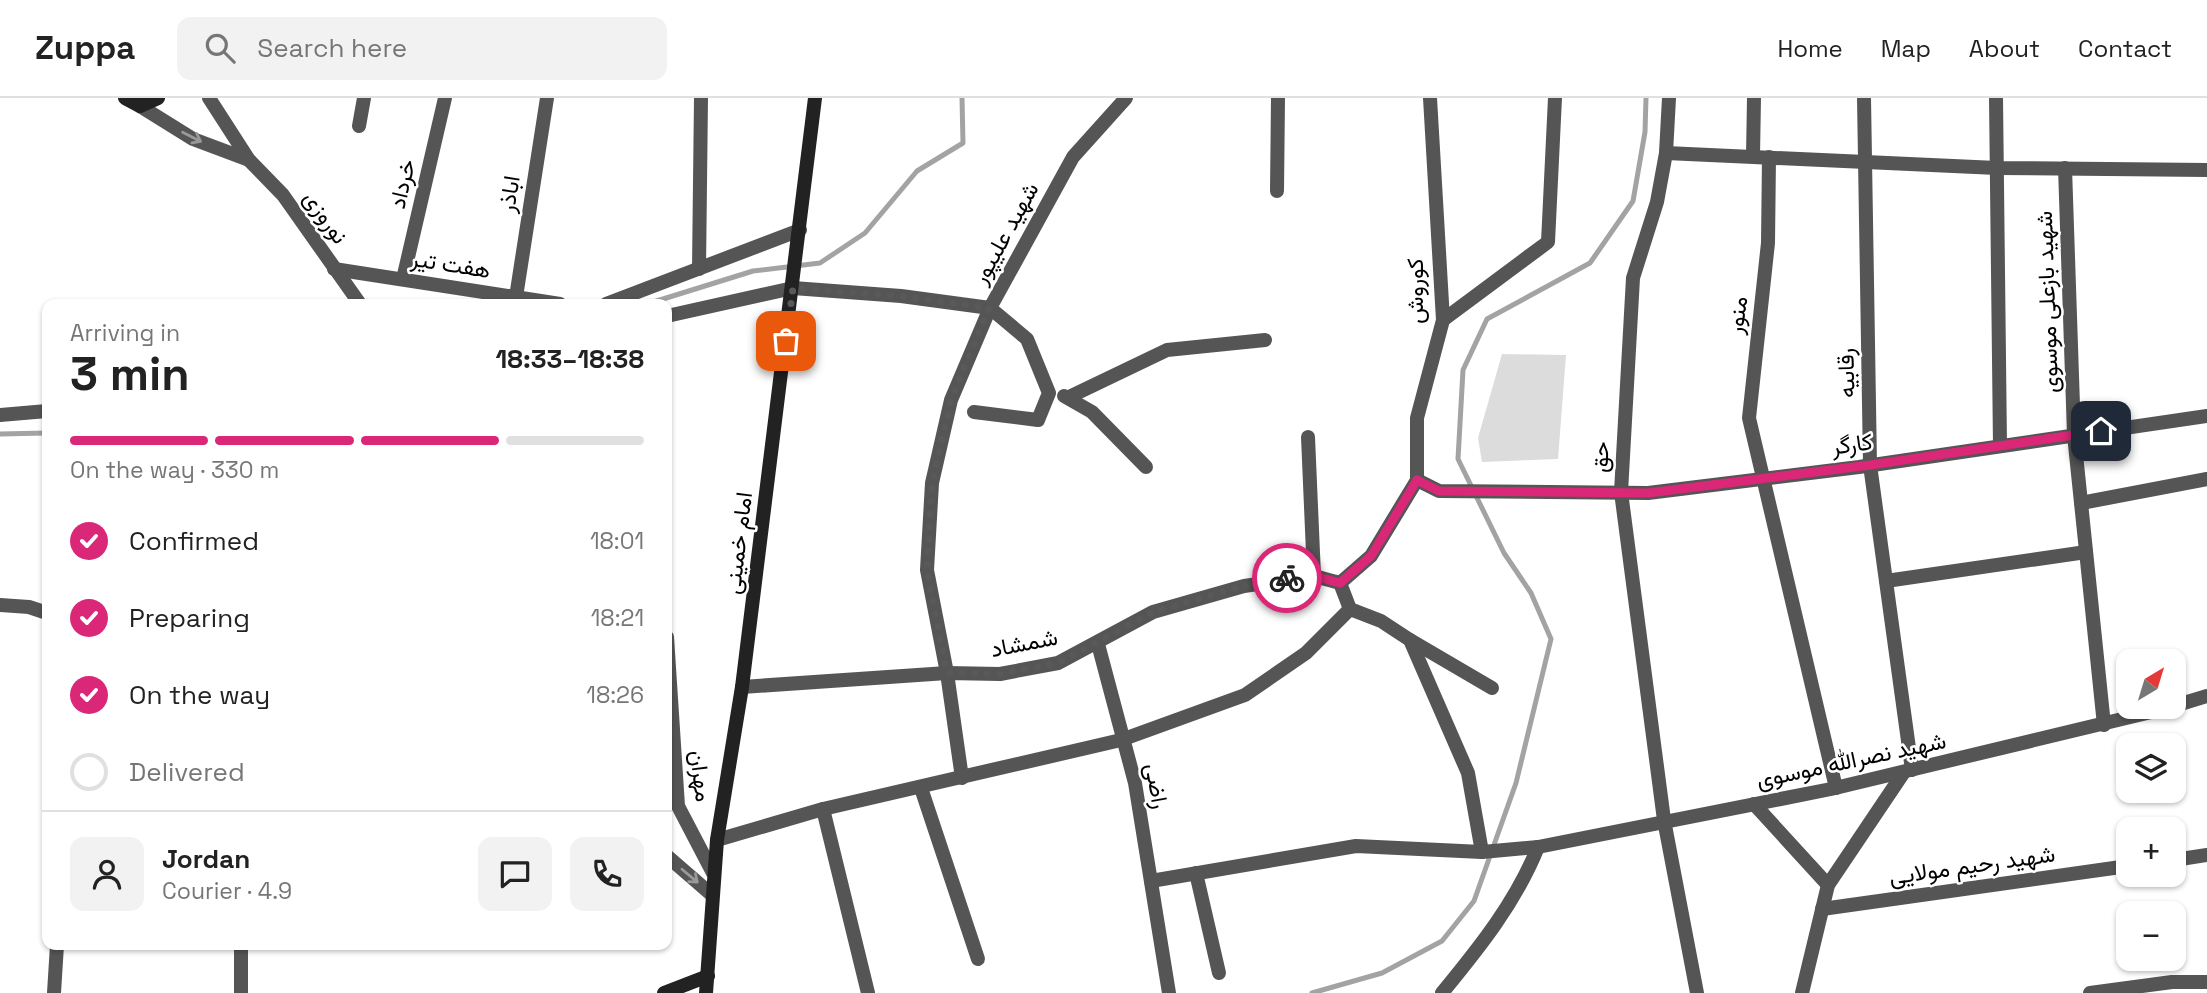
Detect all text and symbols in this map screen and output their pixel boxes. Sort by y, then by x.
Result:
search box [177,17,667,80]
text: Zuppa [35,27,135,69]
icon: search [201,29,239,67]
text: Search here [257,31,407,65]
text: Home [1777,33,1843,64]
text: Map [1881,33,1931,64]
text: About [1969,33,2040,64]
text: Contact [2078,33,2172,64]
one-way arrow [182,131,202,145]
street label: خرداد [382,156,422,212]
street label: اباذر [491,173,527,216]
street label: شهید علیپور [964,177,1046,291]
street label: نوروزی [297,184,355,250]
street label: شهید بازعلی موسوی [2029,210,2065,394]
street label: هفت تیر [408,243,493,285]
street label: کوروش [1400,258,1430,324]
street label: منور [1719,294,1755,337]
pin [756,311,816,371]
text: Arriving in [70,318,180,348]
icon: bag [767,322,805,360]
text: 18:33–18:38 [496,342,644,376]
text: 3 min [70,345,190,403]
street label: رقابیه [1831,348,1861,398]
pin [2071,401,2131,461]
icon: home [2082,412,2120,450]
street label: کارگر [1829,426,1874,462]
street label: حق [1584,441,1616,473]
text: On the way · 330 m [70,455,279,485]
street label: امام خمینی [717,490,759,596]
icon: check [70,522,108,560]
text: Confirmed [129,524,259,558]
text: 18:01 [590,526,644,556]
courier [1252,543,1322,613]
icon: bike [1268,559,1306,597]
icon: check [70,599,108,637]
text: Preparing [129,601,250,635]
text: 18:21 [591,603,644,633]
street label: شمشاد [988,622,1060,664]
north arrow [2116,649,2186,719]
map controls [2116,649,2186,971]
icon: check [70,676,108,714]
text: On the way [129,678,270,712]
text: 18:26 [586,680,644,710]
street label: شهید نصرالله موسوی [1753,725,1949,795]
button: layers [2116,733,2186,803]
street label: مهران [683,748,719,804]
text: Delivered [129,755,245,789]
street label: راضی [1138,761,1176,811]
button: + [2116,817,2186,887]
button: person [70,837,144,911]
button: chat [478,837,552,911]
button: phone [570,837,644,911]
street label: شهید رحیم مولایی [1887,839,2057,891]
text: Jordan [162,842,250,876]
one-way arrow [680,868,698,883]
text: Courier · 4.9 [162,876,292,906]
button: − [2116,901,2186,971]

